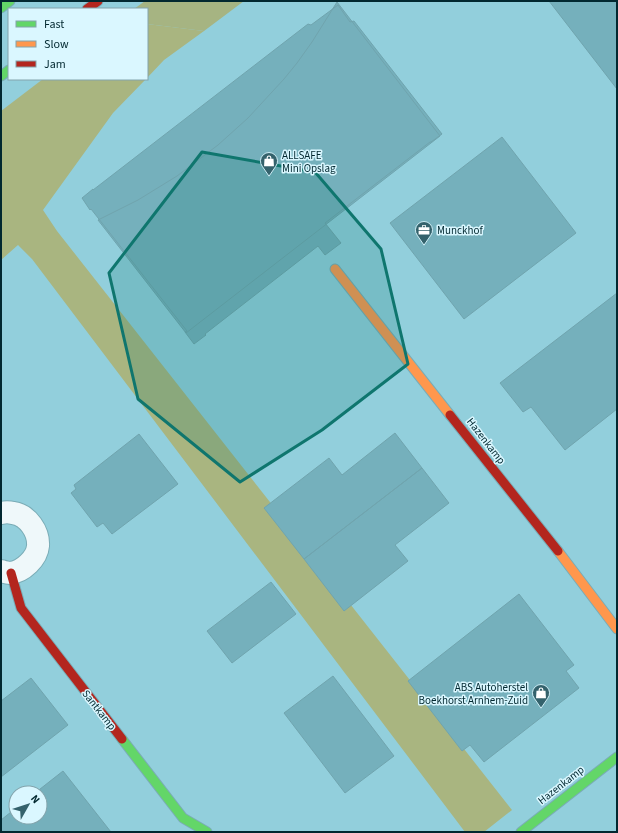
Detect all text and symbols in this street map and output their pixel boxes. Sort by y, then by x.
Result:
legend [8,8,148,80]
text: Fast [44,16,64,33]
text: Slow [44,36,69,53]
text: Jam [44,56,66,73]
place label: ALLSAFE Mini Opslag [282,148,336,176]
shop icon: ALLSAFE Mini Opslag [259,151,279,176]
office icon: Munckhof [414,220,434,245]
place label: Munckhof [437,223,483,238]
street label: Hazenkamp [463,415,509,467]
place label: ABS Autoherstel Boekhorst Arnhem-Zuid [419,680,528,708]
shop icon: ABS Autoherstel Boekhorst Arnhem-Zuid [531,683,551,708]
street label: Santkamp [79,687,119,733]
street label: Hazenkamp [535,762,587,808]
north arrow [8,785,48,825]
text: N [27,791,44,807]

